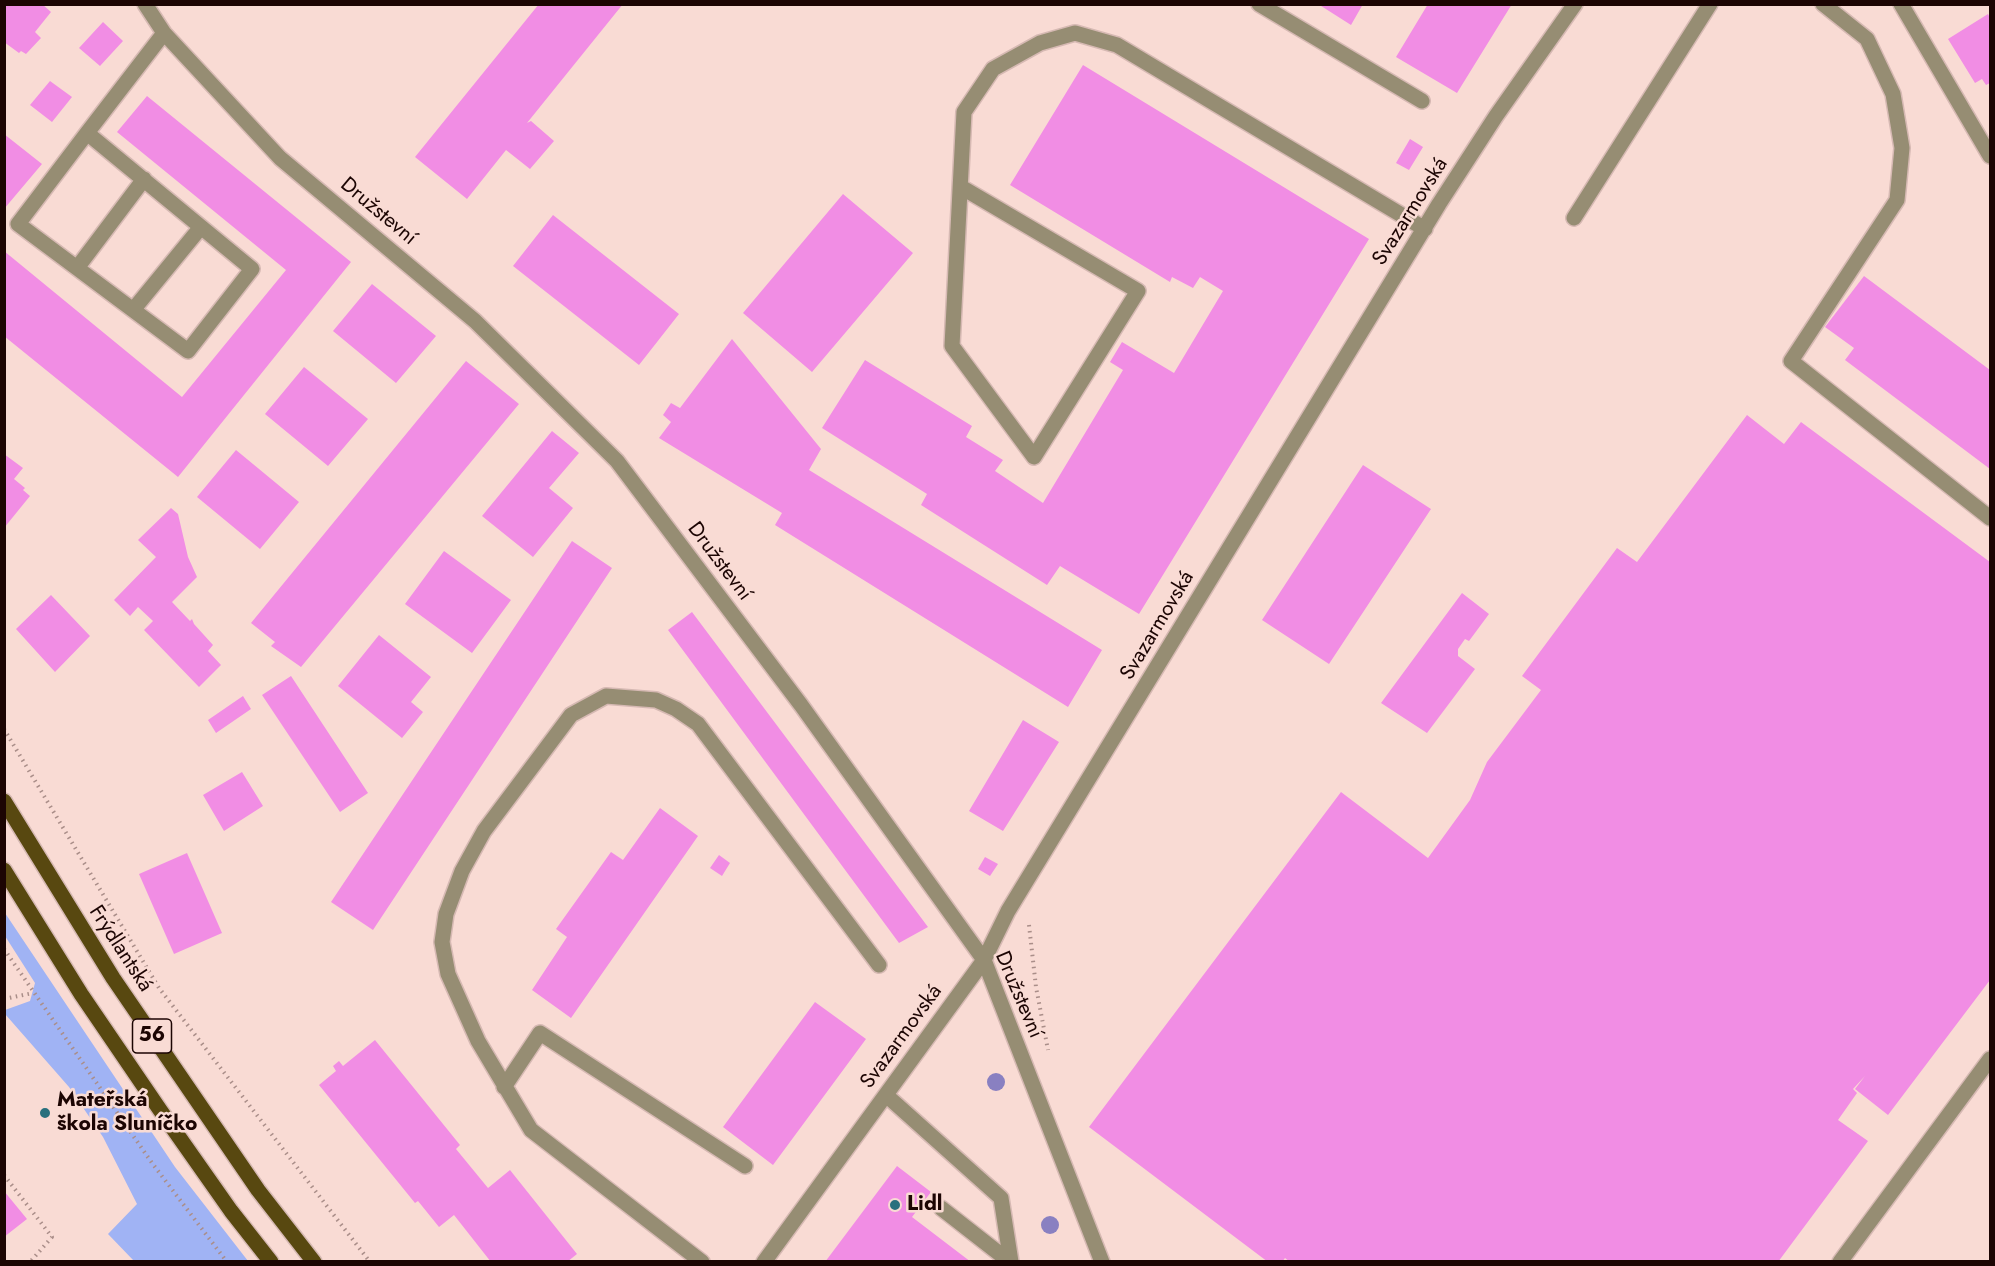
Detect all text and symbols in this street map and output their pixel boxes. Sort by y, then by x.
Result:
street label: Svazarmovská [1368,153,1454,271]
street label: Družstevní [335,173,421,251]
street label: Družstevní [681,518,757,606]
street label: Svazarmovská [1116,567,1200,685]
street label: Frýdlantská [83,901,157,997]
street label: Družstevní [988,948,1048,1042]
street label: Svazarmovská [856,980,948,1094]
road number: 56 [132,1019,172,1053]
place label: Mateřská škola Sluníčko [57,1088,197,1138]
marker: Mateřská škola Sluníčko [38,1106,52,1120]
place label: Lidl [907,1192,943,1218]
marker: Lidl [888,1198,902,1212]

